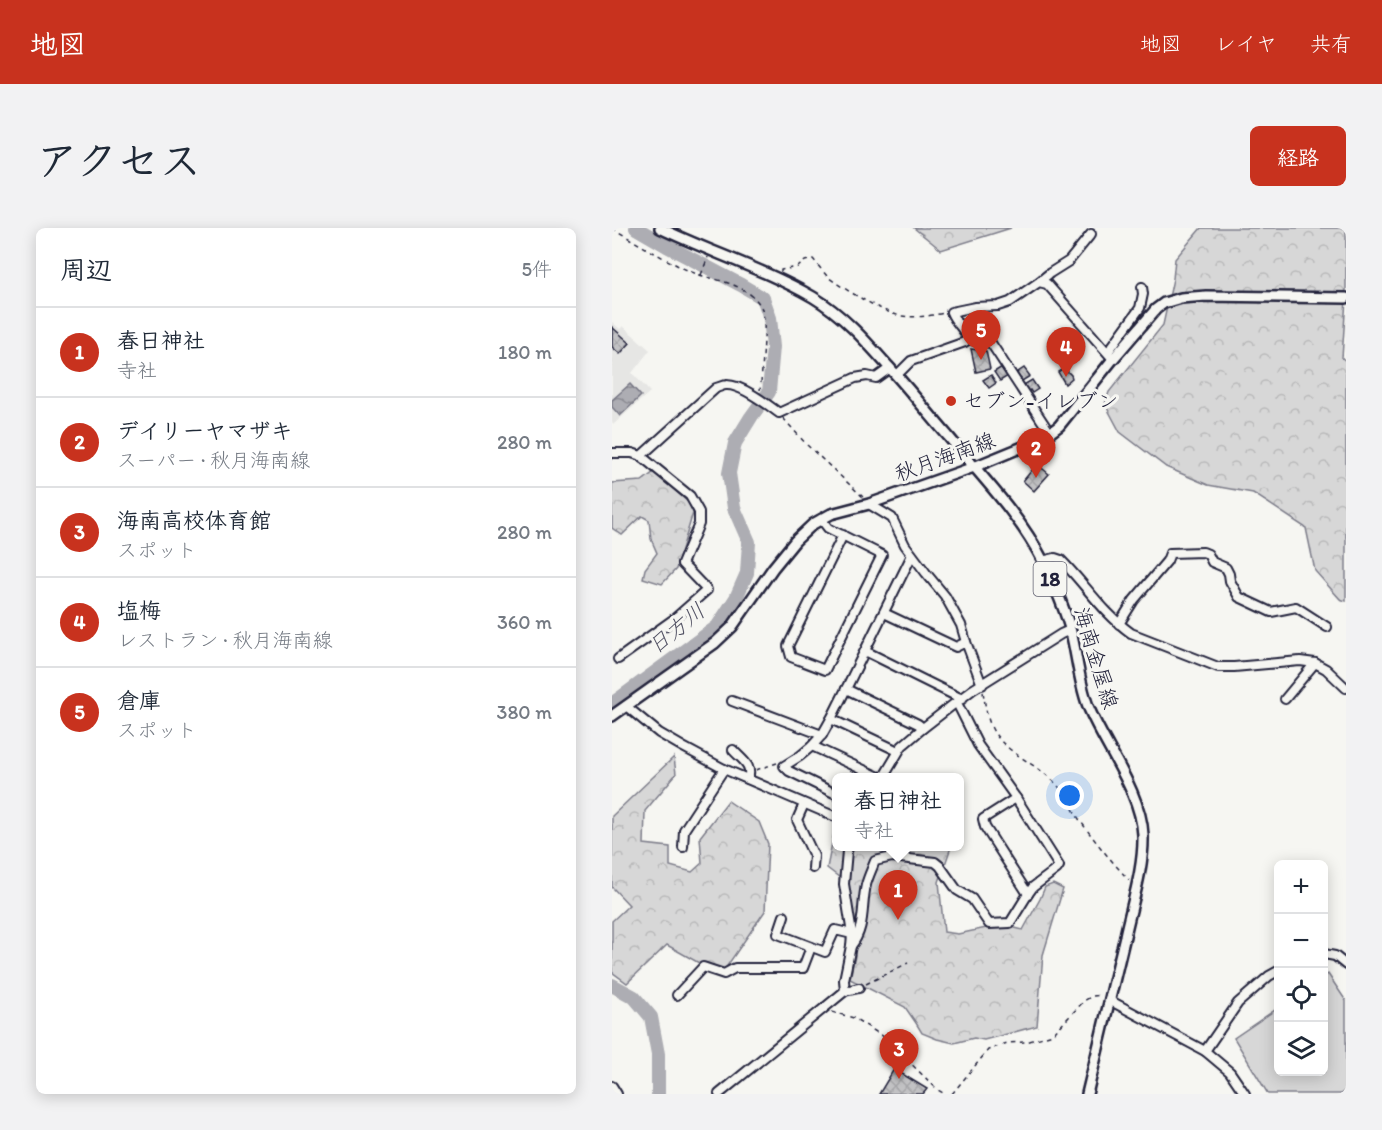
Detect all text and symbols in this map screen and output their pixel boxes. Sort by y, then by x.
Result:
text: 地図 [30,27,86,61]
text: 地図 [1140,31,1182,56]
text: レイヤ [1215,31,1277,56]
text: 共有 [1310,31,1352,56]
button: 経路 [1250,126,1346,186]
text: アクセス [36,135,201,186]
text: 周辺 [60,254,112,286]
text: 5件 [522,257,552,281]
pin: 5 [962,310,1000,360]
text: 春日神社 [117,327,205,354]
pin: 4 [1046,328,1086,377]
text: 1 [75,340,84,364]
text: 180 m [498,340,552,364]
text: 寺社 [117,358,157,382]
place label: セブン-イレブン [963,388,1118,413]
marker: セブン-イレブン [944,394,958,408]
text: デイリーヤマザキ [117,417,293,444]
street label: 秋月海南線 [891,427,998,486]
pin: 2 [1016,428,1056,478]
text: 2 [74,430,85,454]
text: 280 m [497,430,552,454]
text: スーパー · 秋月海南線 [117,448,310,472]
text: 海南高校体育館 [117,507,271,534]
text: 3 [74,520,85,544]
text: 280 m [497,520,552,544]
text: スポット [117,538,197,562]
road number: 18 [1034,562,1066,596]
text: 塩梅 [117,597,161,624]
water label: 日方川 [642,597,710,660]
street label: 海南金屋線 [1069,604,1124,712]
text: 4 [73,610,86,634]
text: 360 m [497,610,552,634]
text: レストラン · 秋月海南線 [117,628,332,652]
text: 倉庫 [117,687,161,714]
text: 5 [74,700,85,724]
text: 380 m [497,700,552,724]
text: スポット [117,718,197,742]
popup [832,773,964,851]
your location [1055,781,1084,810]
text: 春日神社 [854,787,942,814]
text: 寺社 [854,818,894,842]
map controls [1274,860,1328,1076]
button: + [1274,860,1328,914]
pin: 1 [878,870,918,920]
button: − [1274,914,1328,968]
button: locate [1274,968,1328,1022]
button: layers [1274,1022,1328,1076]
pin: 3 [880,1030,918,1079]

